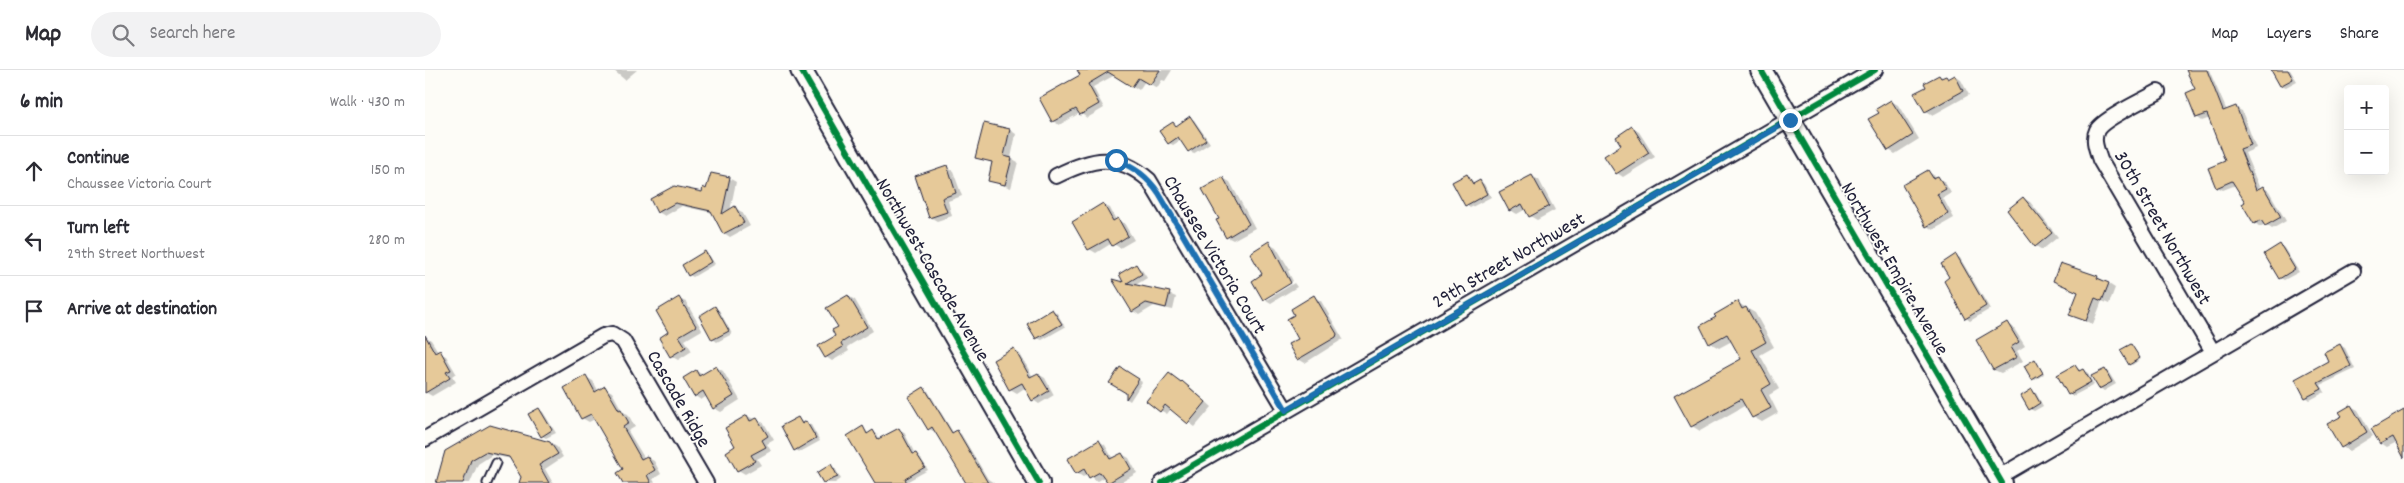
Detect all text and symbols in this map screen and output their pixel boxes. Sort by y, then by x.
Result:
search box [91,12,441,57]
text: Map [25,18,61,52]
icon: search [109,21,137,49]
text: Search here [149,21,235,48]
text: Map [2211,22,2238,47]
text: Layers [2266,22,2312,47]
text: Share [2340,22,2379,47]
map controls [2344,85,2389,175]
button: + [2344,85,2389,130]
text: 6 min [20,88,63,118]
text: Walk · 430 m [330,91,405,114]
route end [1779,109,1802,132]
button: − [2344,130,2389,175]
text: Continue [67,146,129,173]
street label: 30th Street Northwest [2106,146,2217,311]
route start [1105,149,1128,172]
icon: ahead [20,157,48,185]
text: 150 m [371,159,405,182]
street label: Chaussee Victoria Court [1155,171,1272,340]
text: Chaussee Victoria Court [67,173,212,196]
street label: Northwest Cascade Avenue [867,174,995,367]
street label: Northwest Empire Avenue [1832,178,1955,362]
street label: 29th Street Northwest [1428,206,1591,317]
text: Turn left [67,216,130,243]
icon: left [20,227,48,255]
text: 280 m [368,229,405,252]
text: 29th Street Northwest [67,243,205,266]
icon: arrive [20,297,48,325]
text: Arrive at destination [67,297,217,324]
street label: Cascade Ridge [638,346,717,454]

